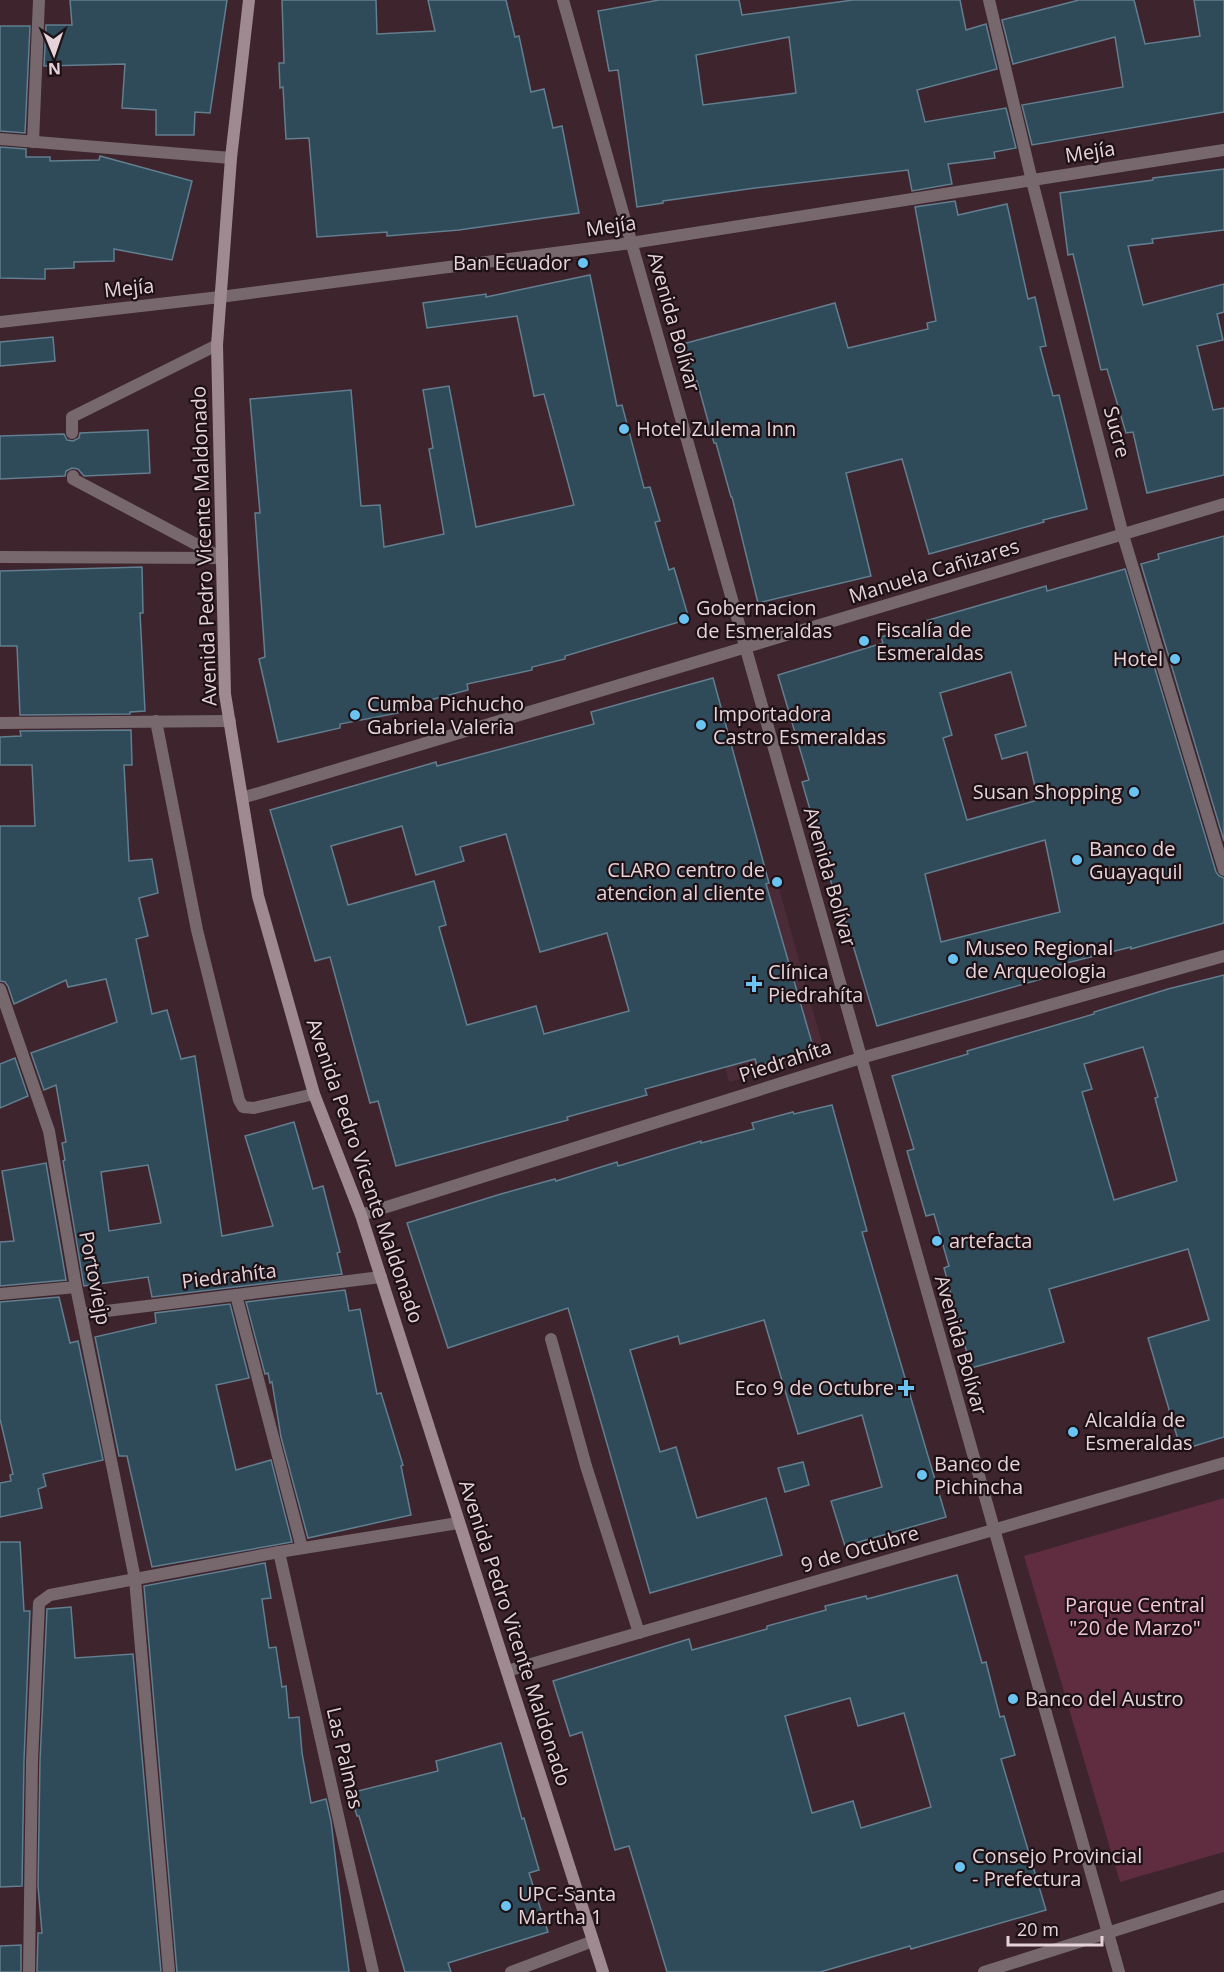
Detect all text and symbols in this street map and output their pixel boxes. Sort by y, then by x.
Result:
north arrow [24,24,84,84]
text: N [48,58,61,80]
street label: Mejía [1063,134,1117,169]
street label: Mejía [584,209,638,242]
place label: Ban Ecuador [453,249,571,276]
street label: Avenida Bolívar [642,249,707,395]
marker: Ban Ecuador [576,256,590,270]
street label: Mejía [102,271,155,304]
street label: Avenida Pedro Vicente Maldonado [184,385,223,707]
street label: Sucre [1098,403,1137,461]
place label: Hotel Zulema Inn [636,415,796,442]
marker: Hotel Zulema Inn [617,422,631,436]
street label: Manuela Cañizares [845,532,1022,609]
place label: Gobernacion de Esmeraldas [696,594,832,644]
marker: Gobernacion de Esmeraldas [677,612,691,626]
place label: Fiscalía de Esmeraldas [876,616,984,666]
marker: Fiscalía de Esmeraldas [857,634,871,648]
place label: Hotel [1113,645,1163,672]
marker: Hotel [1168,652,1182,666]
place label: Cumba Pichucho Gabriela Valeria [367,690,524,740]
place label: Importadora Castro Esmeraldas [713,700,886,750]
marker: Cumba Pichucho Gabriela Valeria [348,708,362,722]
marker: Importadora Castro Esmeraldas [694,718,708,732]
place label: Susan Shopping [973,778,1122,805]
marker: Susan Shopping [1127,785,1141,799]
street label: Avenida Bolívar [798,804,863,950]
place label: Banco de Guayaquil [1089,835,1183,885]
marker: Banco de Guayaquil [1070,853,1084,867]
place label: CLARO centro de atencion al cliente [596,856,765,906]
marker: CLARO centro de atencion al cliente [770,875,784,889]
place label: Museo Regional de Arqueologia [965,934,1113,984]
marker: Museo Regional de Arqueologia [946,952,960,966]
place label: Clínica Piedrahíta [768,958,863,1008]
marker: Clínica Piedrahíta [745,975,763,993]
street label: Avenida Pedro Vicente Maldonado [301,1015,430,1327]
street label: Piedrahíta [735,1033,834,1088]
place label: artefacta [949,1227,1032,1254]
street label: Portoviejp [73,1229,118,1327]
marker: artefacta [930,1234,944,1248]
street label: Piedrahíta [180,1256,278,1295]
street label: Avenida Bolívar [929,1272,994,1418]
place label: Eco 9 de Octubre [735,1374,894,1401]
marker: Eco 9 de Octubre [899,1381,913,1395]
place label: Alcaldía de Esmeraldas [1085,1406,1193,1456]
marker: Alcaldía de Esmeraldas [1066,1425,1080,1439]
place label: Banco de Pichincha [934,1450,1023,1500]
marker: Banco de Pichincha [915,1468,929,1482]
street label: Avenida Pedro Vicente Maldonado [453,1476,578,1789]
street label: 9 de Octubre [798,1519,922,1578]
park label: Parque Central "20 de Marzo" [1065,1591,1205,1641]
place label: Banco del Austro [1025,1685,1184,1712]
marker: Banco del Austro [1006,1692,1020,1706]
street label: Las Palmas [321,1704,370,1811]
place label: Consejo Provincial - Prefectura [972,1842,1142,1892]
marker: Consejo Provincial - Prefectura [953,1860,967,1874]
place label: UPC-Santa Martha 1 [518,1880,616,1930]
marker: UPC-Santa Martha 1 [499,1899,513,1913]
scale bar [1008,1909,1102,1947]
text: 20 m [1017,1917,1059,1941]

